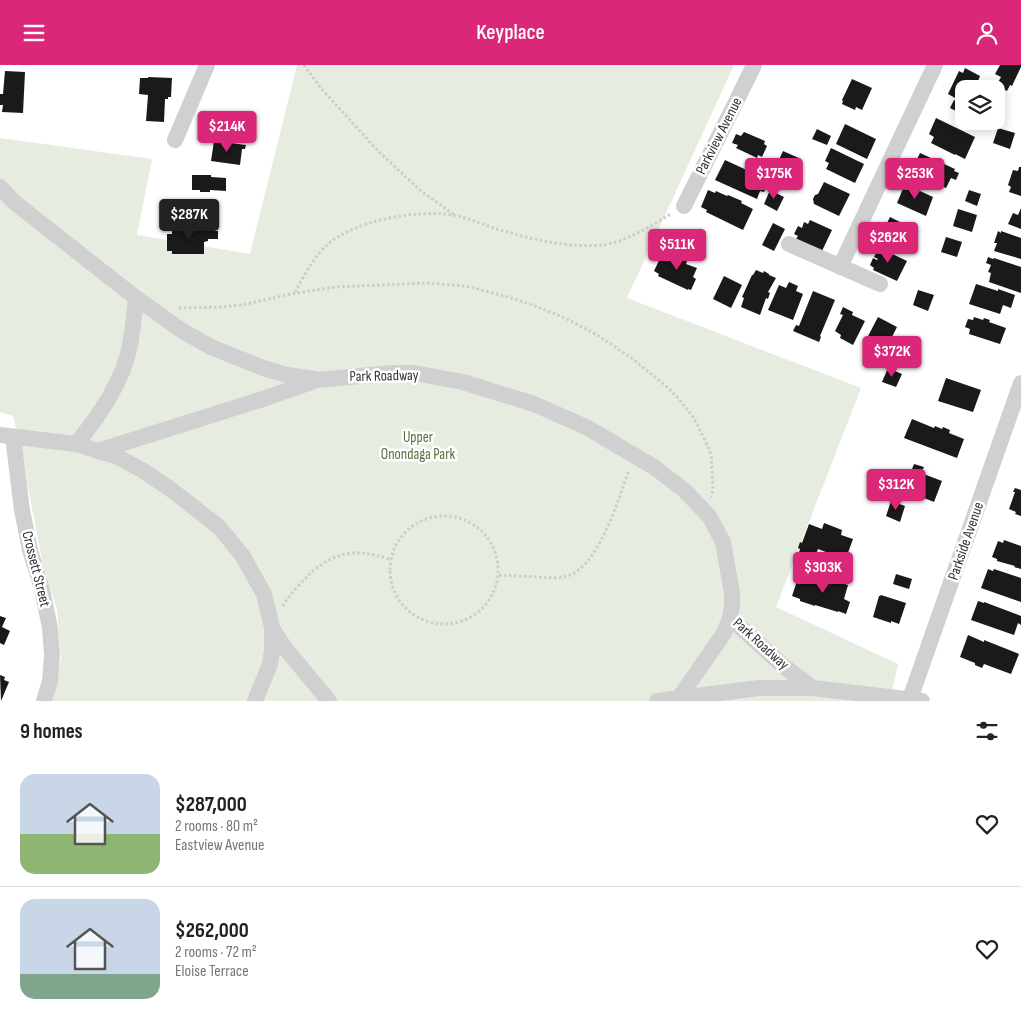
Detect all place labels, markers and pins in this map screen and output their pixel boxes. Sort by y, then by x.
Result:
pin: $214K [192,111,262,153]
pin: $175K [739,157,809,200]
pin: $253K [880,157,950,200]
pin: $287K [154,199,224,241]
pin: $262K [853,221,923,264]
pin: $511K [642,229,712,271]
pin: $372K [857,335,927,378]
pin: $312K [861,469,931,511]
pin: $303K [788,551,858,594]

